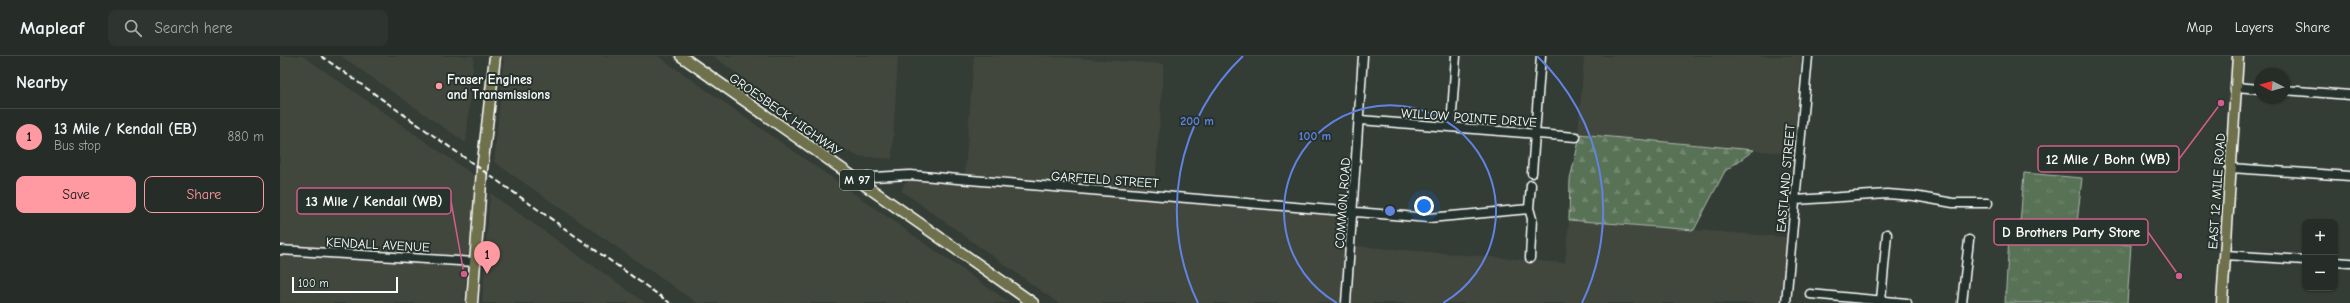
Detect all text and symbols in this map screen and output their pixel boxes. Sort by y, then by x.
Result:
search box [108,10,388,46]
text: Mapleaf [20,17,84,39]
icon: search [122,17,144,39]
text: Search here [154,19,233,37]
text: Map [2186,19,2213,36]
text: Layers [2235,19,2273,36]
text: Share [2295,19,2330,36]
north arrow [2254,68,2290,104]
street label: GROESBECK HIGHWAY [727,70,845,159]
place label: Fraser Engines and Transmissions [447,72,550,102]
text: Nearby [16,73,67,92]
marker: Fraser Engines and Transmissions [434,81,444,91]
street label: WILLOW POINTE DRIVE [1400,105,1538,130]
text: 200 m [1180,114,1214,128]
text: 13 Mile / Kendall (EB) [54,120,197,138]
street label: EASTLAND STREET [1773,123,1798,233]
text: 1 [26,129,32,144]
text: 880 m [228,129,264,144]
text: 100 m [1299,129,1331,143]
street label: EAST 12 MILE ROAD [2205,132,2228,250]
text: Bus stop [54,138,101,153]
callout: 12 Mile / Bohn (WB) [2038,146,2179,172]
text: 12 Mile / Bohn (WB) [2046,151,2170,168]
street label: COMMON ROAD [1332,157,1353,249]
street label: GARFIELD STREET [1050,168,1160,191]
road number: M 97 [840,170,874,190]
button: Save [16,176,136,213]
button: Share [144,176,264,213]
callout: 13 Mile / Kendall (WB) [297,188,451,214]
text: 13 Mile / Kendall (WB) [305,193,443,210]
your location [1414,196,1434,216]
centre of rings [1383,204,1397,218]
callout: D Brothers Party Store [1994,219,2148,245]
map controls [2302,219,2338,291]
button: + [2302,219,2338,255]
text: D Brothers Party Store [2002,224,2140,241]
street label: KENDALL AVENUE [326,234,430,255]
pin: 1 [474,241,500,274]
button: − [2302,255,2338,291]
scale bar [292,275,398,294]
text: 100 m [298,277,329,290]

